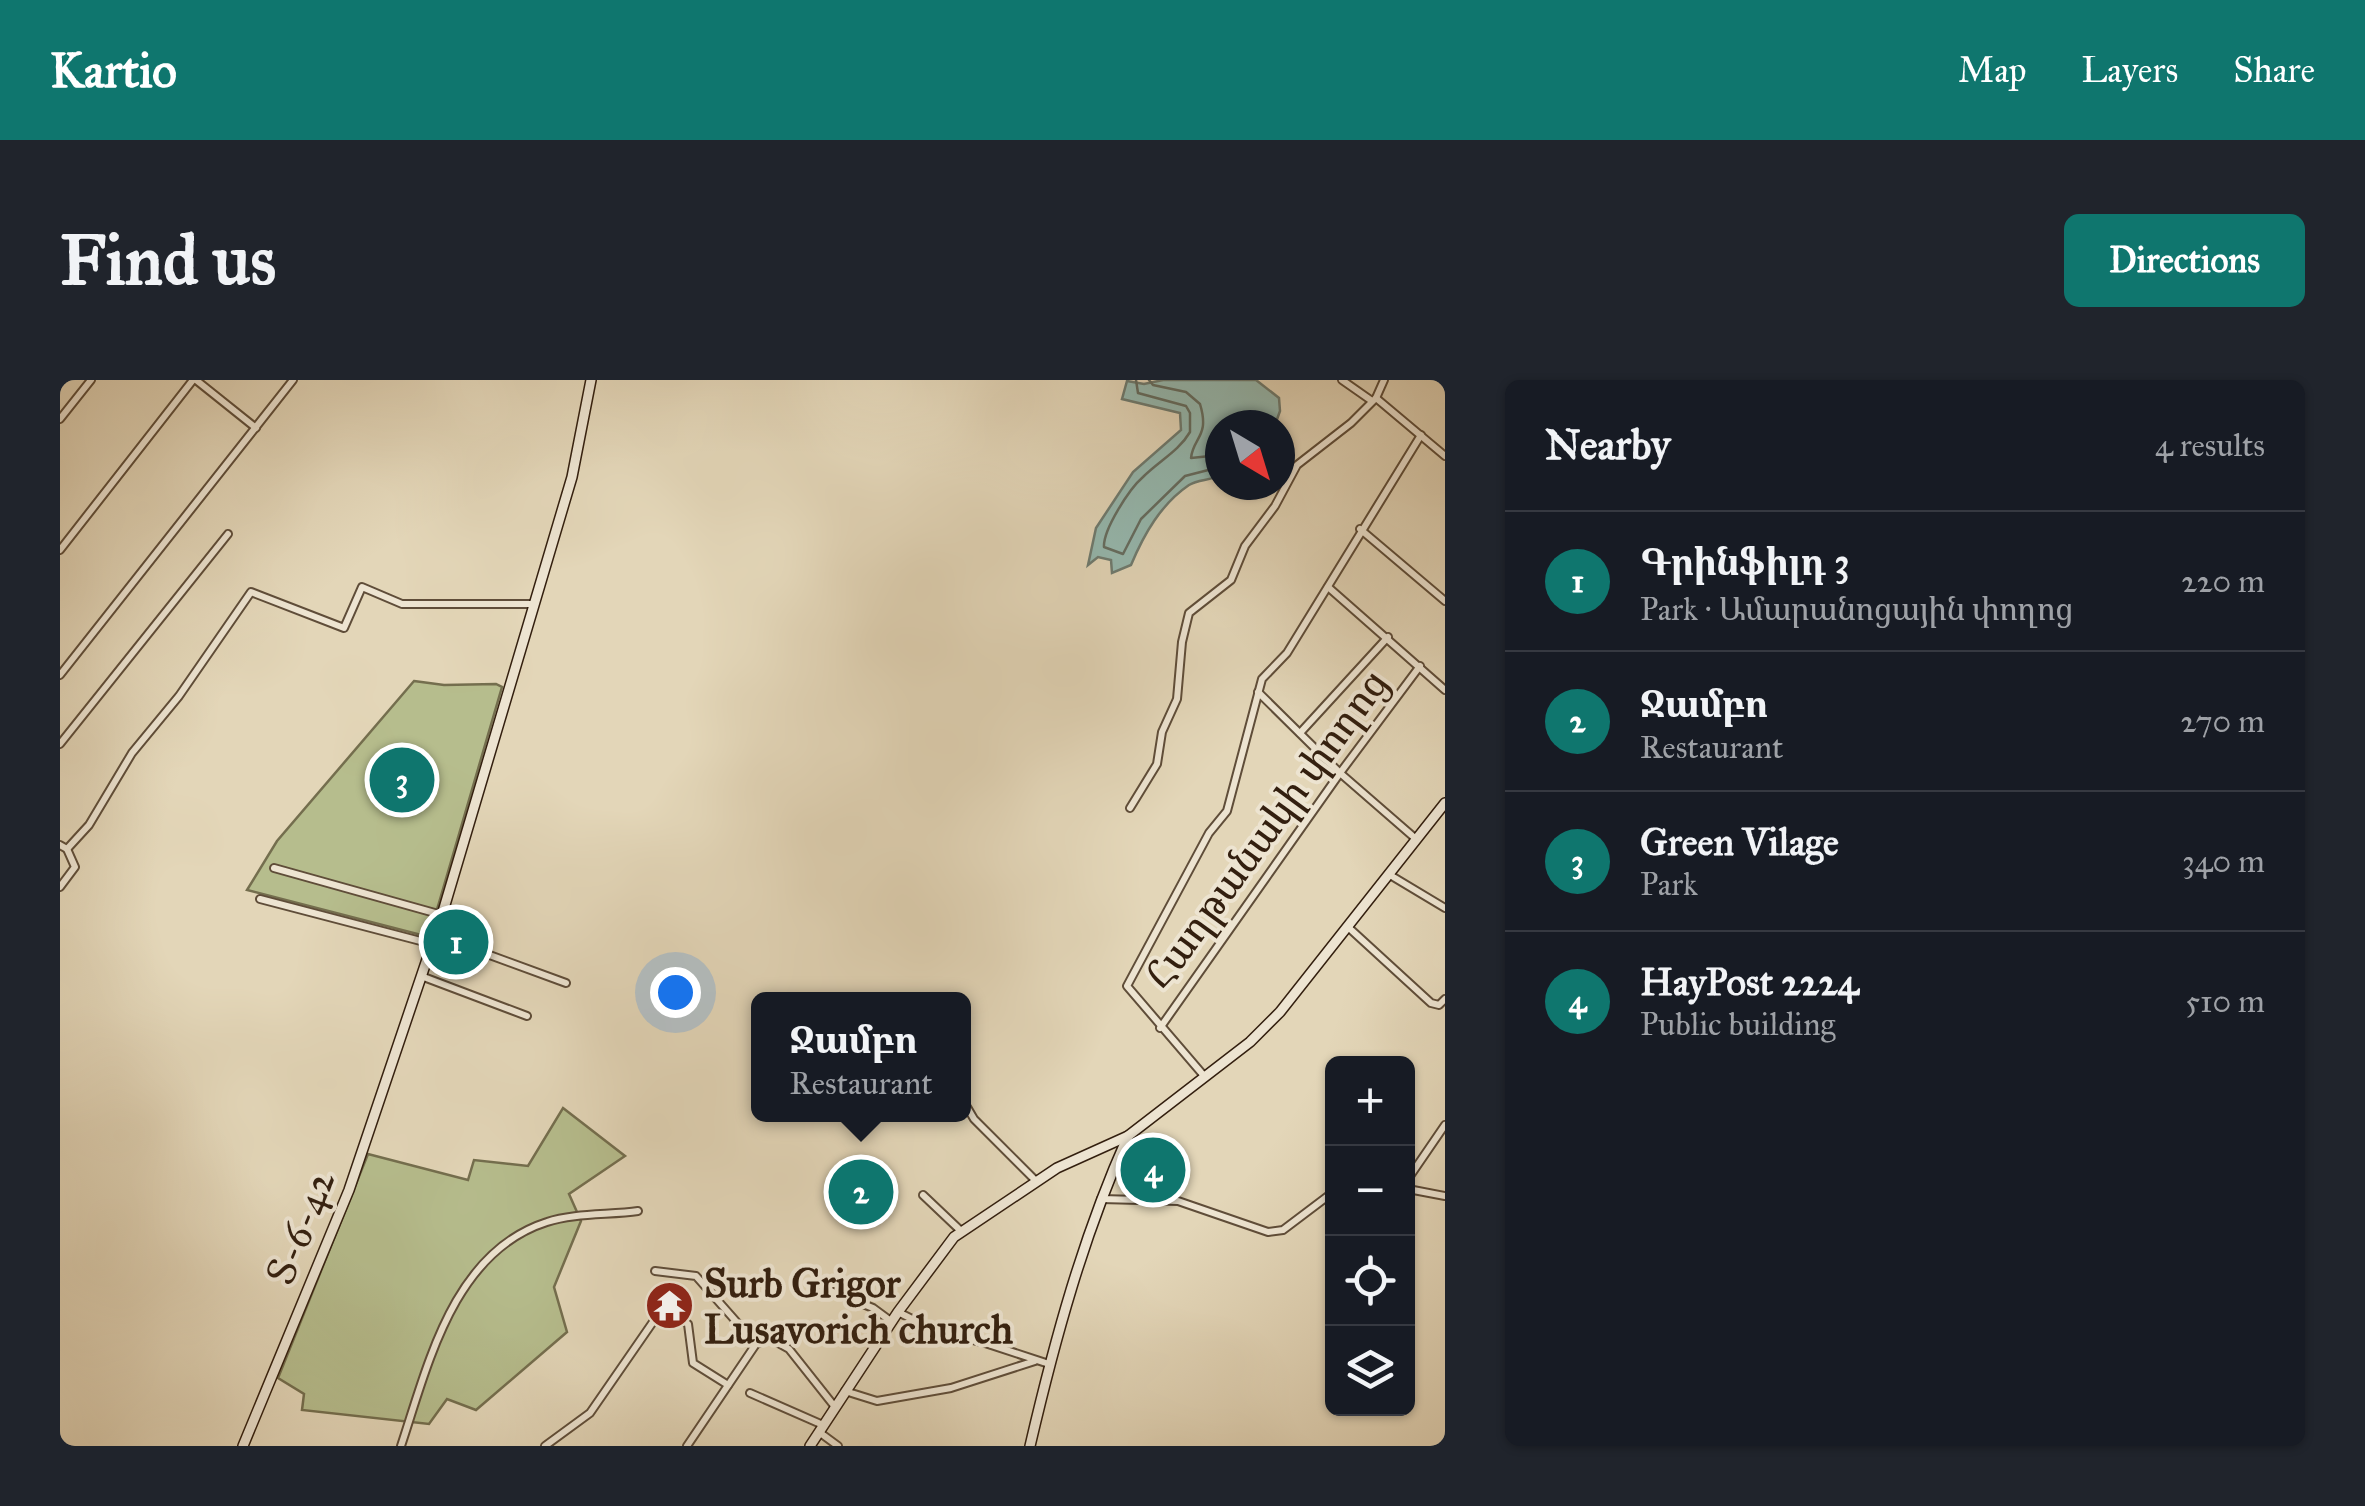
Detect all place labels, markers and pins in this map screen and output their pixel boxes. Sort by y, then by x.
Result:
pin: 3 [370,742,434,818]
pin: 1 [424,904,488,980]
pin: 4 [1120,1132,1186,1208]
pin: 2 [828,1154,894,1230]
place label: Surb Grigor Lusavorich church [704,1259,1014,1354]
temple icon: Surb Grigor Lusavorich church [643,1280,695,1332]

